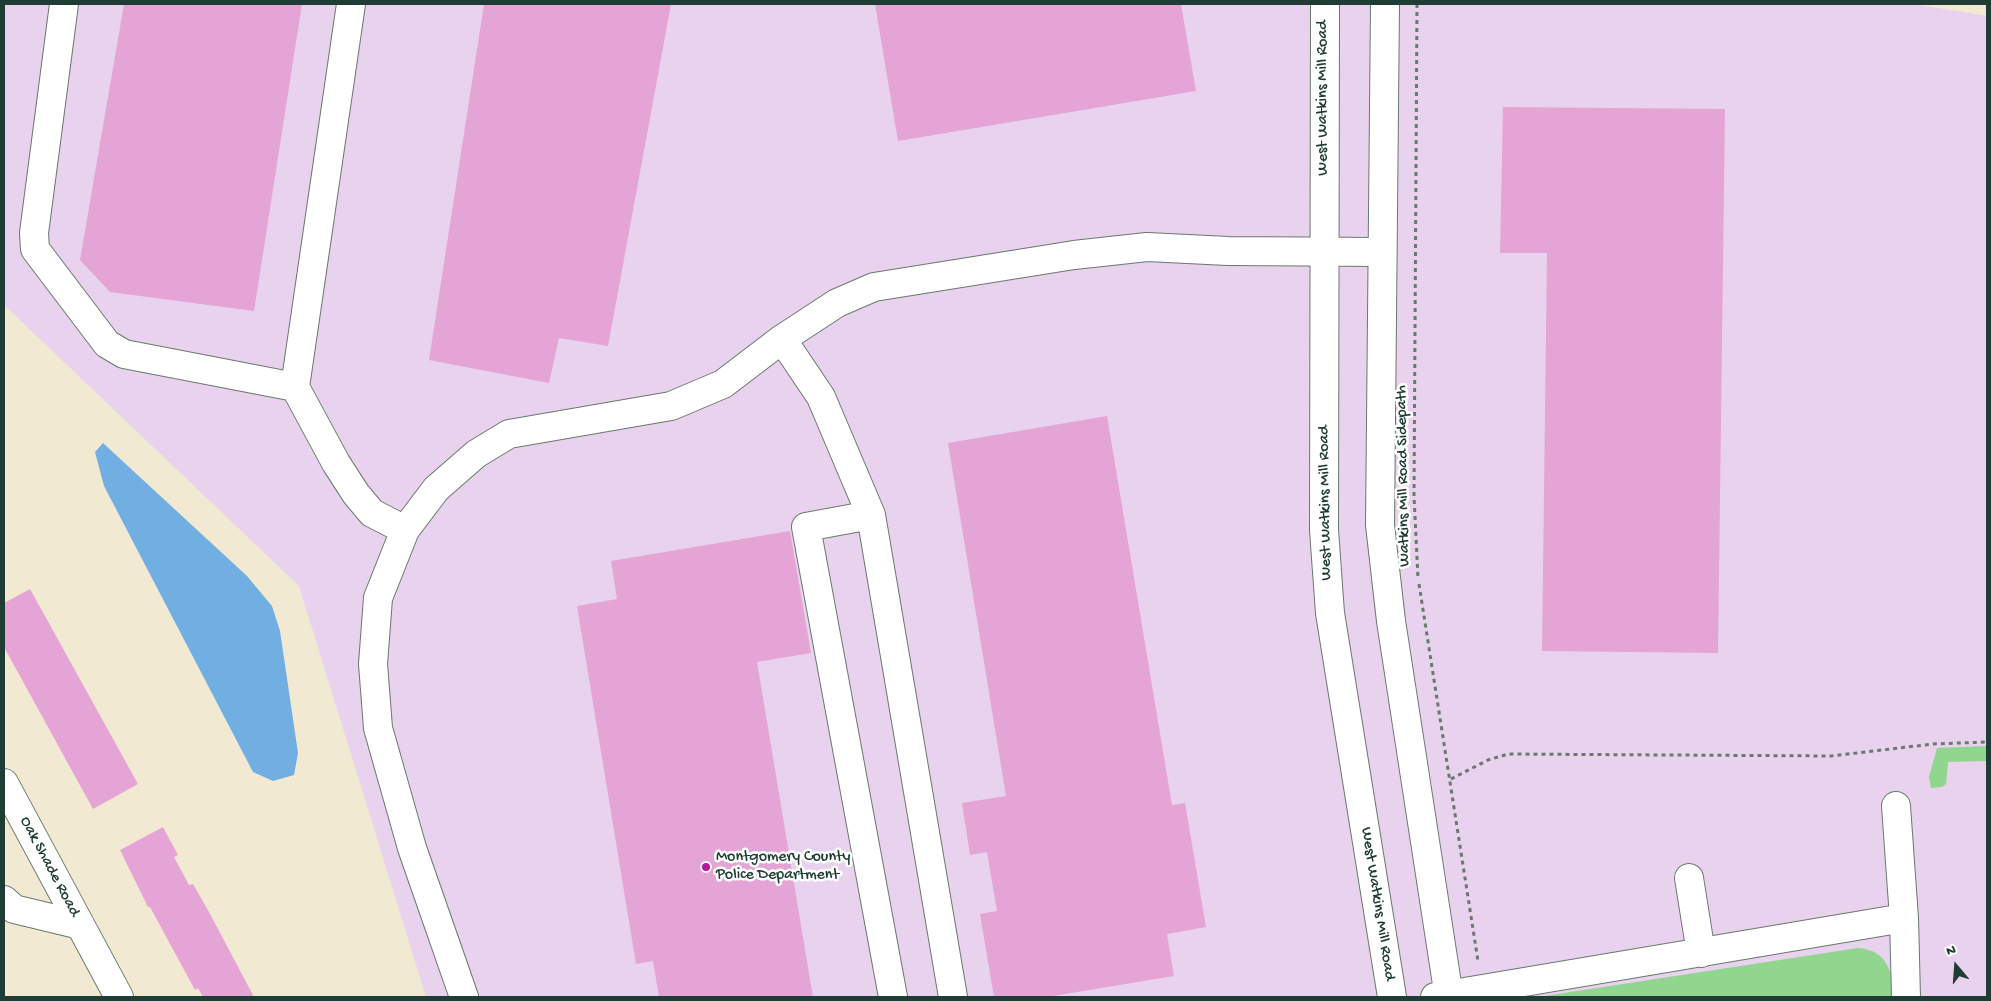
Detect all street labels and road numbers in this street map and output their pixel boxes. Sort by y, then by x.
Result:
street label: West Watkins Mill Road [1314,20,1334,176]
street label: Watkins Mill Road Sidepath [1393,385,1415,567]
street label: West Watkins Mill Road [1315,425,1337,581]
street label: Oak Shade Road [15,814,83,920]
street label: West Watkins Mill Road [1355,826,1399,982]

